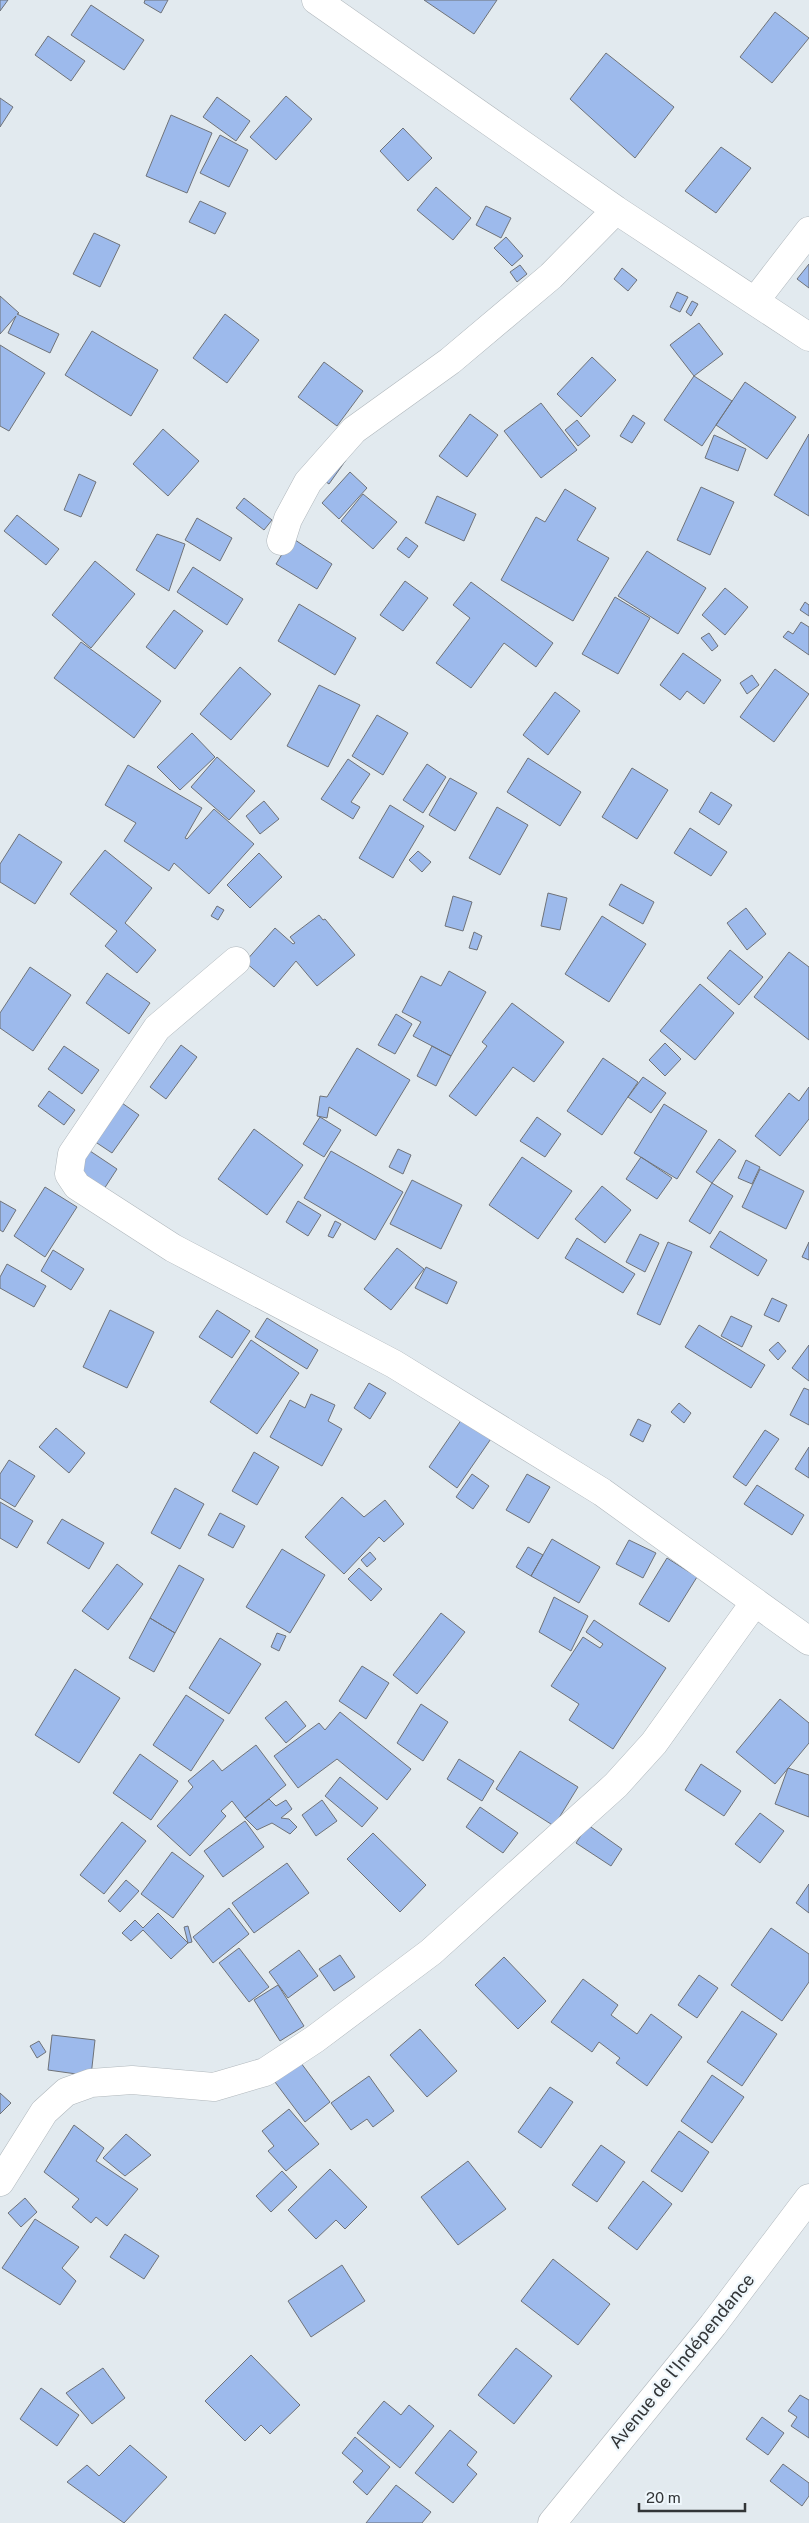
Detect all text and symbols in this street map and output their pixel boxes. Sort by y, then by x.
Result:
street label: Avenue de l'Indépendance [605,2269,759,2452]
scale bar [639,2480,745,2512]
text: 20 m [646,2489,681,2506]

